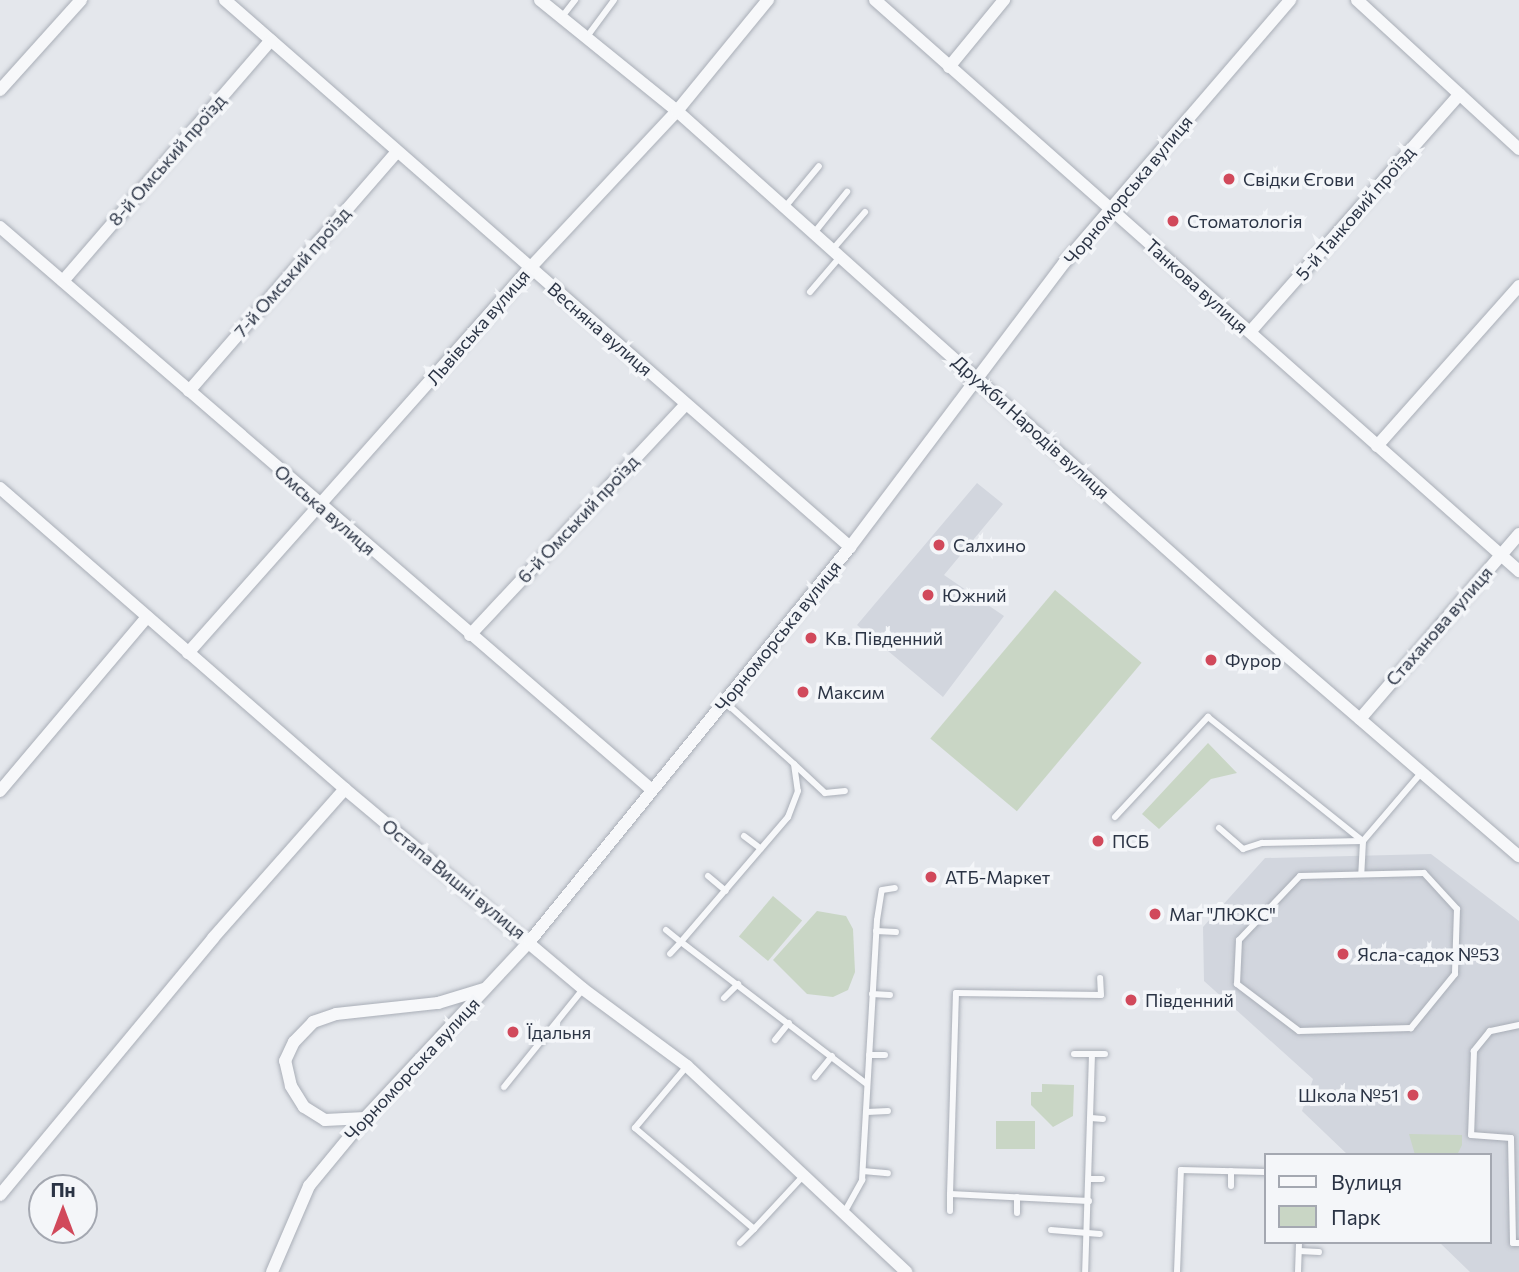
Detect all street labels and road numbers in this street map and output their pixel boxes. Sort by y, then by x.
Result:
street label: 8-й Омський проїзд [104,90,230,230]
street label: Чорноморська вулиця [1059,111,1197,269]
street label: 5-й Танковий проїзд [1291,142,1419,284]
street label: 7-й Омський проїзд [230,202,354,342]
street label: Танкова вулиця [1141,234,1253,338]
street label: Львівська вулиця [422,265,534,389]
street label: Весняна вулиця [543,278,657,380]
street label: Дружби Народів вулиця [948,351,1114,503]
street label: 6-й Омський проїзд [513,451,643,587]
street label: Омська вулиця [270,460,380,560]
street label: Чорноморська вулиця [710,556,846,716]
street label: Стаханова вулиця [1381,562,1497,690]
street label: Остапа Вишні вулиця [378,814,530,944]
street label: Чорноморська вулиця [340,993,484,1145]

